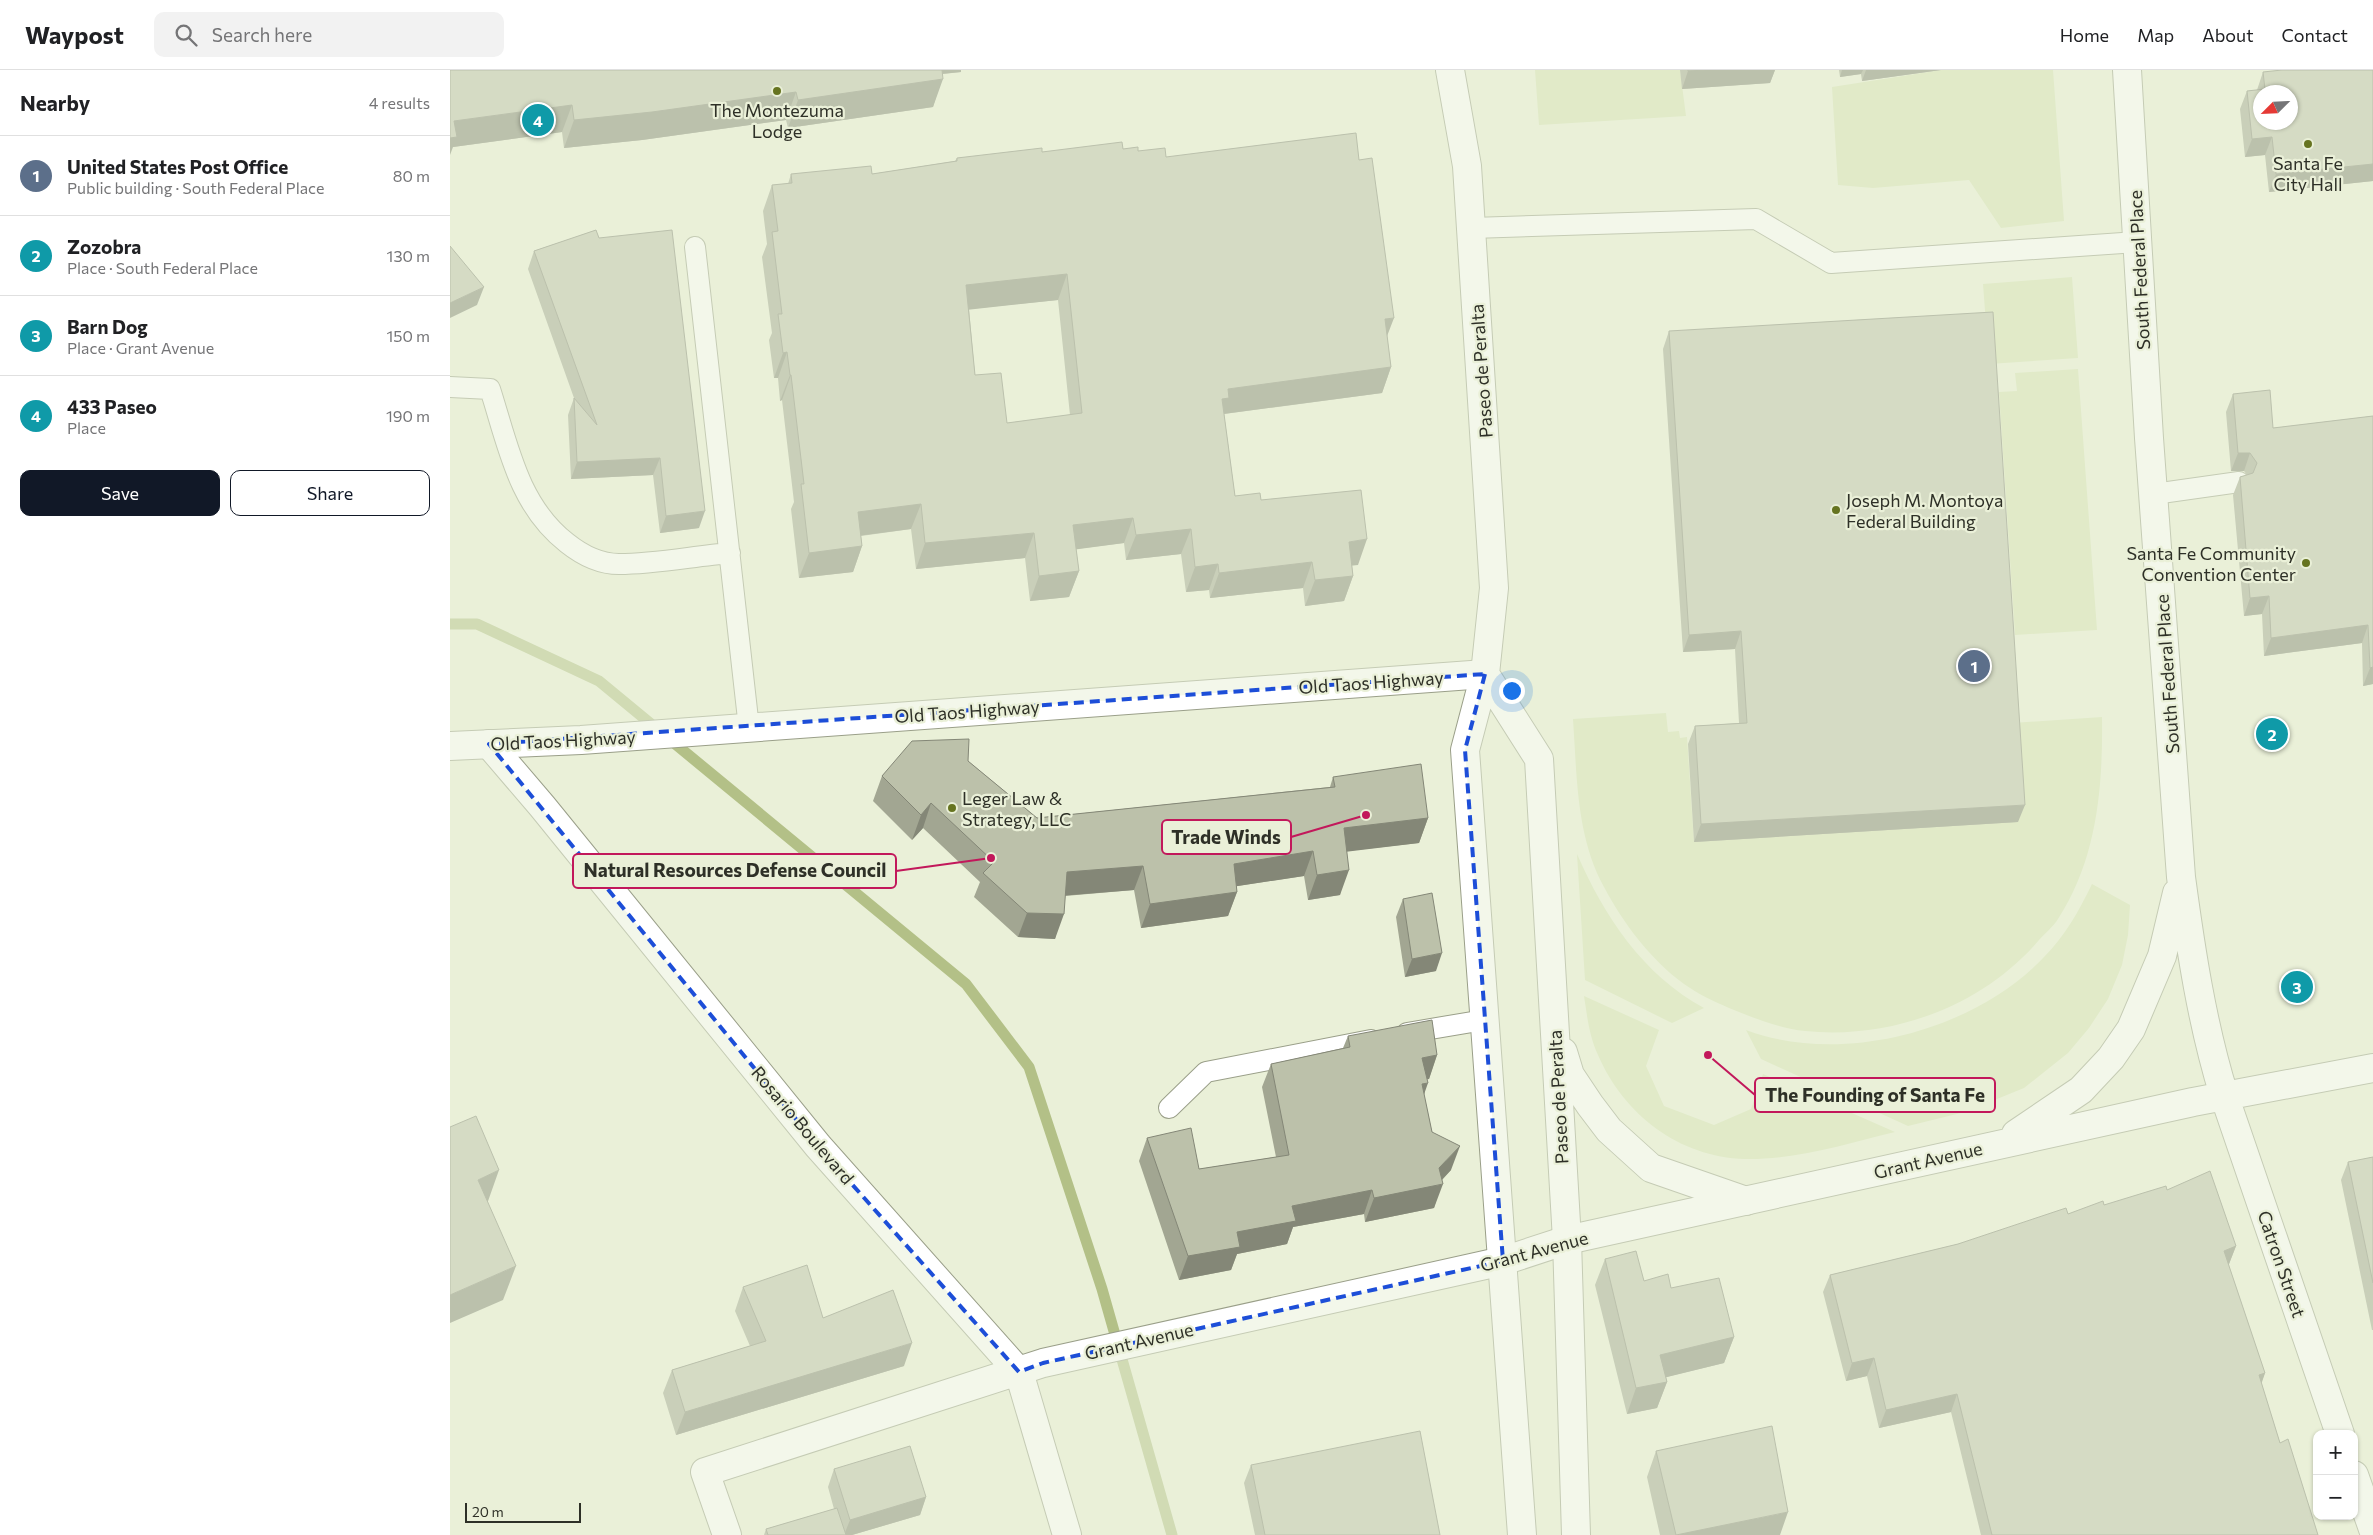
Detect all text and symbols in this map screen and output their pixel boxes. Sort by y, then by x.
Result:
search box [154,12,504,57]
text: Waypost [25,20,124,49]
icon: search [172,21,200,49]
text: Search here [212,23,312,46]
text: Home [2060,24,2109,46]
text: Map [2137,24,2174,46]
text: About [2202,24,2254,46]
text: Contact [2282,24,2348,46]
marker: The Montezuma Lodge [771,85,783,97]
north arrow [2253,85,2298,130]
text: Nearby [20,90,90,115]
text: 4 results [369,93,430,112]
place label: The Montezuma Lodge [710,99,844,142]
pin: 4 [522,101,554,139]
marker: Santa Fe City Hall [2302,138,2314,150]
place label: Santa Fe City Hall [2273,152,2343,195]
text: United States Post Office [67,155,288,178]
text: 1 [32,166,40,185]
text: 80 m [393,166,430,185]
text: Public building · South Federal Place [67,178,324,197]
street label: South Federal Place [2124,190,2154,350]
text: Zozobra [67,235,141,258]
text: 2 [31,246,41,265]
text: 130 m [387,246,430,265]
text: Place · South Federal Place [67,258,258,277]
street label: Paseo de Peralta [1465,303,1497,439]
text: Barn Dog [67,315,148,338]
text: 3 [31,326,41,345]
text: 150 m [387,326,430,345]
text: Place · Grant Avenue [67,338,214,357]
text: 433 Paseo [67,395,157,418]
text: 4 [31,406,41,425]
text: 190 m [386,406,430,425]
text: Place [67,418,106,437]
button: Save [20,470,220,516]
button: Share [230,470,430,516]
place label: Joseph M. Montoya Federal Building [1846,489,2003,532]
marker: Joseph M. Montoya Federal Building [1830,504,1842,516]
place label: Santa Fe Community Convention Center [2126,542,2296,585]
marker: Santa Fe Community Convention Center [2300,557,2312,569]
street label: South Federal Place [2150,593,2184,755]
pin: 1 [1958,647,1990,685]
street label: Old Taos Highway [1298,666,1444,698]
your location [1499,678,1525,704]
street label: Old Taos Highway [894,695,1040,727]
pin: 2 [2256,715,2288,753]
street label: Old Taos Highway [490,725,636,755]
place label: Leger Law & Strategy, LLC [962,787,1071,830]
marker: Leger Law & Strategy, LLC [946,802,958,814]
callout: Trade Winds [1162,820,1291,854]
text: Trade Winds [1171,825,1281,848]
callout: Natural Resources Defense Council [573,854,896,888]
text: Natural Resources Defense Council [583,858,887,881]
pin: 3 [2281,968,2313,1006]
street label: Paseo de Peralta [1544,1029,1572,1165]
street label: Rosario Boulevard [747,1061,859,1189]
callout: The Founding of Santa Fe [1755,1078,1995,1112]
text: The Founding of Santa Fe [1765,1083,1985,1106]
street label: Grant Avenue [1872,1137,1984,1183]
street label: Catron Street [2253,1208,2311,1320]
street label: Grant Avenue [1478,1226,1590,1276]
street label: Grant Avenue [1083,1318,1195,1364]
map controls [2313,1430,2358,1520]
button: + [2313,1430,2358,1475]
button: − [2313,1475,2358,1520]
scale bar [465,1500,581,1523]
text: 20 m [472,1503,504,1520]

